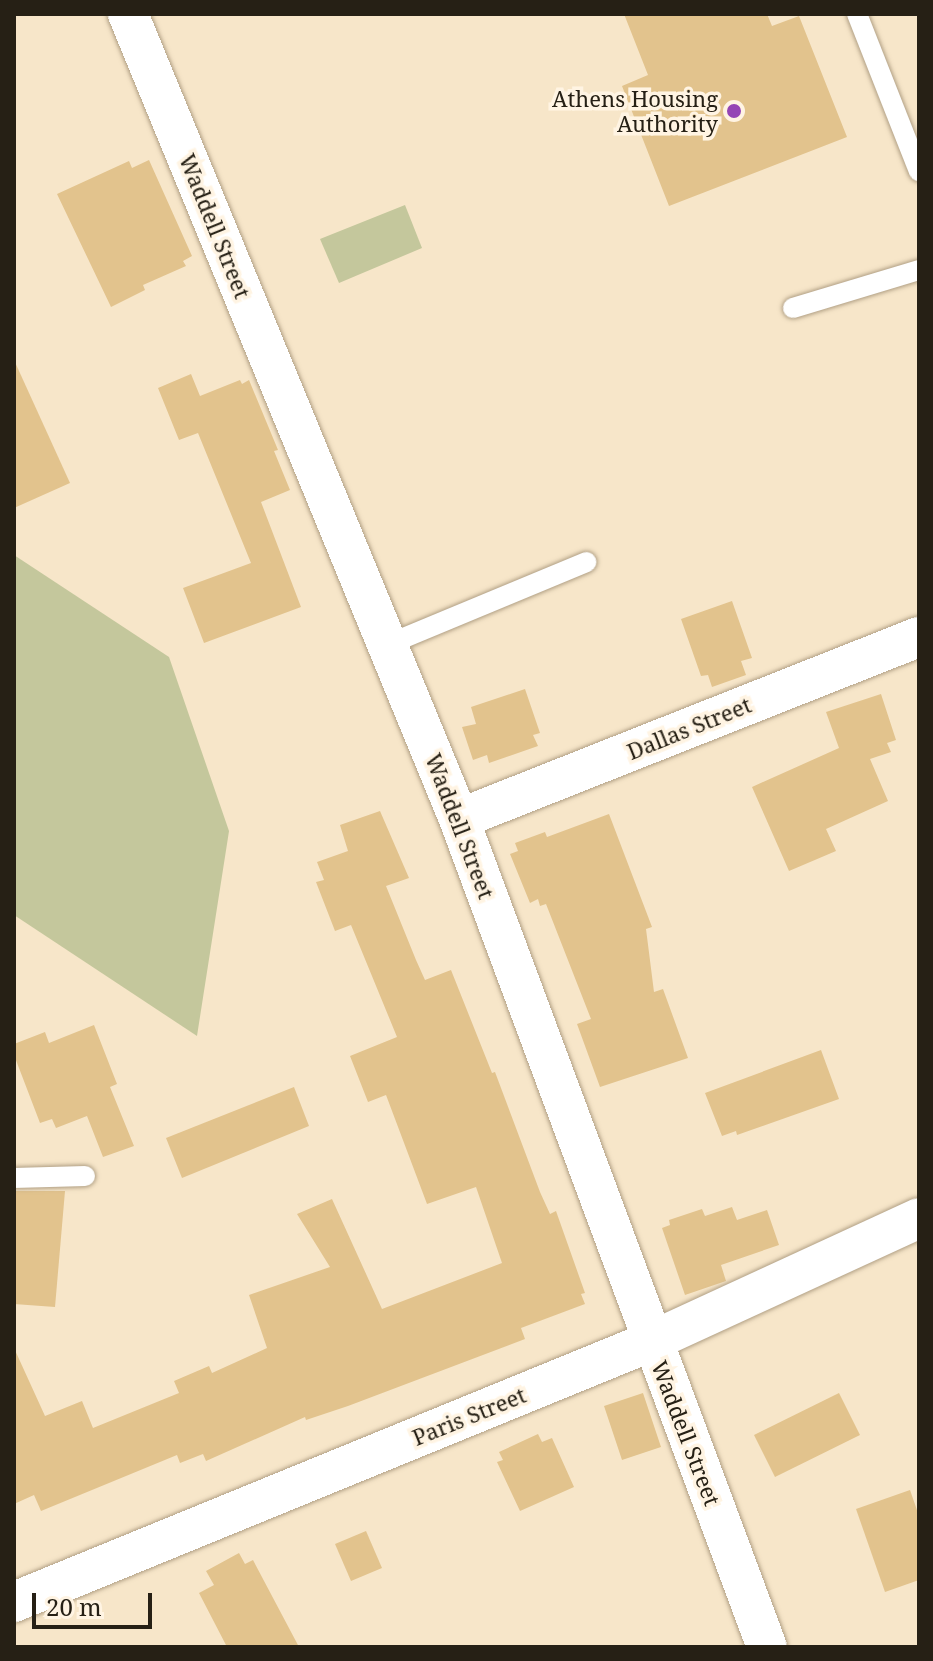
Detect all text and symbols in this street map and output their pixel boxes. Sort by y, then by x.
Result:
place label: Athens Housing Authority [552,85,718,136]
marker: Athens Housing Authority [725,102,743,120]
street label: Waddell Street [174,150,256,302]
street label: Dallas Street [623,691,755,765]
street label: Waddell Street [420,750,500,902]
street label: Waddell Street [646,1357,726,1509]
street label: Paris Street [408,1381,530,1451]
scale bar [36,1577,156,1627]
text: 20 m [46,1590,102,1623]

